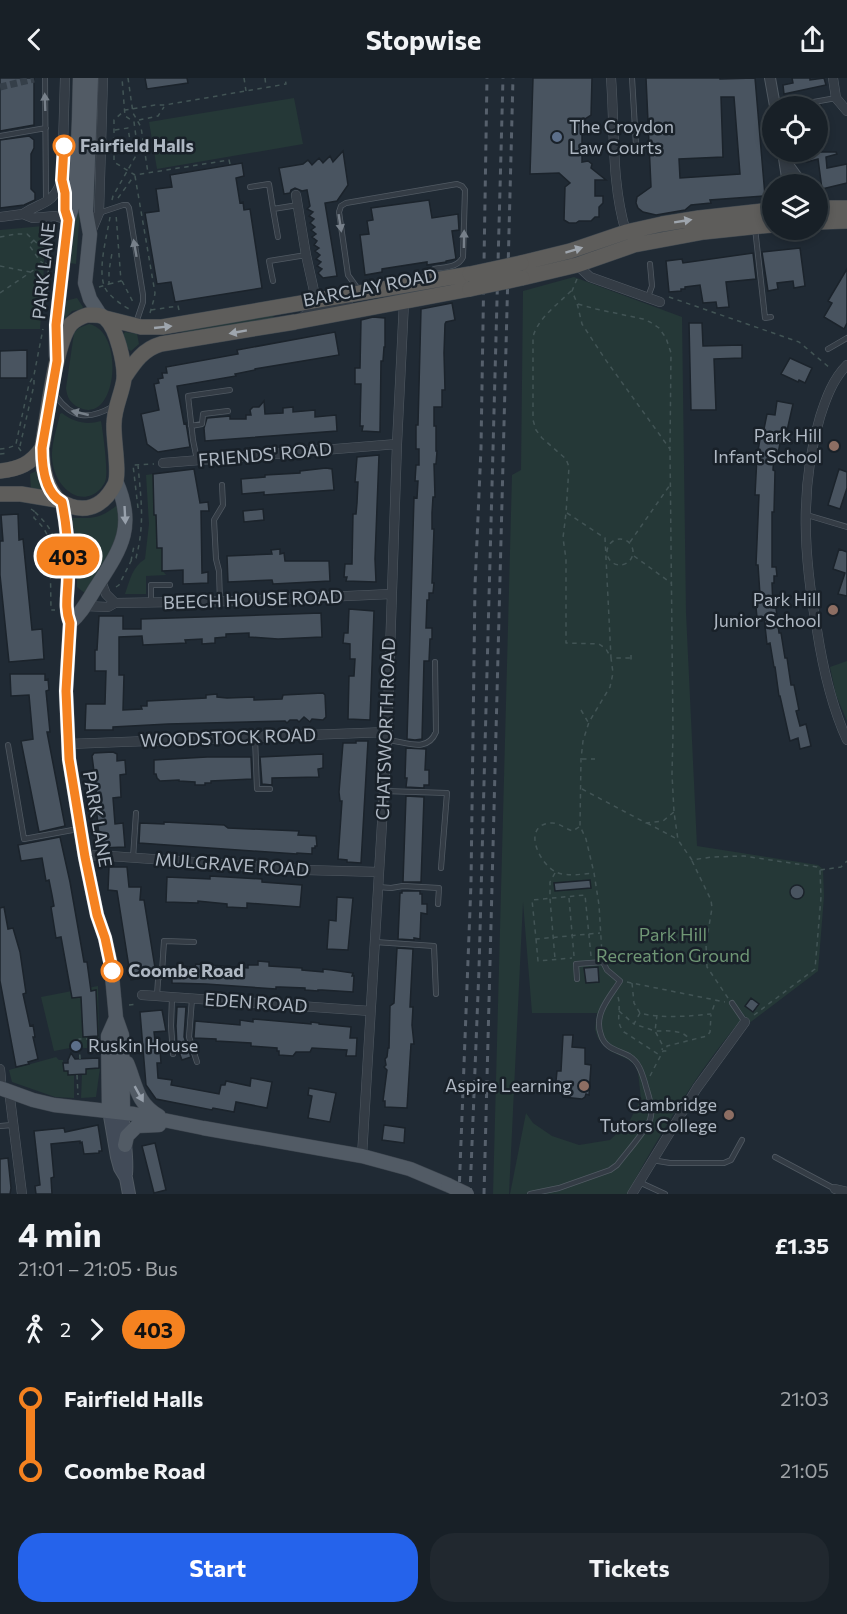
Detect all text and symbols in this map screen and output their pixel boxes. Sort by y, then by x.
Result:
icon: back [18,23,51,56]
text: Stopwise [366,23,481,56]
icon: share [796,23,829,56]
one-way arrow [41,93,50,112]
map controls [762,96,828,240]
button: locate [762,96,828,162]
place label: The Croydon Law Courts [569,115,674,158]
marker: The Croydon Law Courts [550,130,564,144]
place label: Fairfield Halls [80,134,194,156]
marker: Fairfield Halls [53,135,75,157]
button: layers [762,174,828,240]
one-way arrow [336,213,345,232]
one-way arrow [674,216,693,225]
street label: PARK LANE [27,221,59,320]
one-way arrow [459,230,469,249]
one-way arrow [131,239,140,258]
one-way arrow [565,245,583,254]
street label: BARCLAY ROAD [301,263,439,311]
one-way arrow [153,322,172,332]
one-way arrow [228,327,247,336]
one-way arrow [71,408,89,418]
place label: Park Hill Infant School [713,424,822,467]
street label: FRIENDS' ROAD [197,437,333,471]
marker: Park Hill Infant School [827,439,841,453]
one-way arrow [120,505,129,524]
line badge: 403 [34,536,103,576]
text: 403 [49,544,87,569]
street label: BEECH HOUSE ROAD [163,585,343,613]
place label: Park Hill Junior School [714,588,821,631]
marker: Park Hill Junior School [826,603,840,617]
street label: CHATSWORTH ROAD [371,637,399,821]
street label: WOODSTOCK ROAD [140,723,316,751]
street label: PARK LANE [79,769,117,869]
street label: MULGRAVE ROAD [154,848,310,880]
park label: Park Hill Recreation Ground [596,923,750,966]
place label: Coombe Road [128,959,244,981]
marker: Coombe Road [101,960,123,982]
street label: EDEN ROAD [204,987,308,1017]
place label: Ruskin House [88,1034,198,1056]
marker: Ruskin House [69,1039,83,1053]
place label: Aspire Learning [445,1074,572,1096]
marker: Aspire Learning [577,1079,591,1093]
one-way arrow [134,1086,144,1103]
place label: Cambridge Tutors College [600,1093,717,1136]
marker: Cambridge Tutors College [722,1108,736,1122]
text: 4 min [18,1213,102,1254]
text: £1.35 [775,1232,829,1259]
text: 21:01 – 21:05 · Bus [18,1256,178,1280]
icon: walk [18,1313,51,1346]
icon: forward [80,1313,113,1346]
text: 2 [60,1317,71,1341]
text: 403 [134,1317,173,1342]
text: Fairfield Halls [64,1385,203,1412]
text: 21:03 [780,1386,829,1410]
text: Coombe Road [64,1457,205,1484]
text: 21:05 [780,1458,829,1482]
button: Start [18,1533,418,1602]
button: Tickets [430,1533,829,1602]

